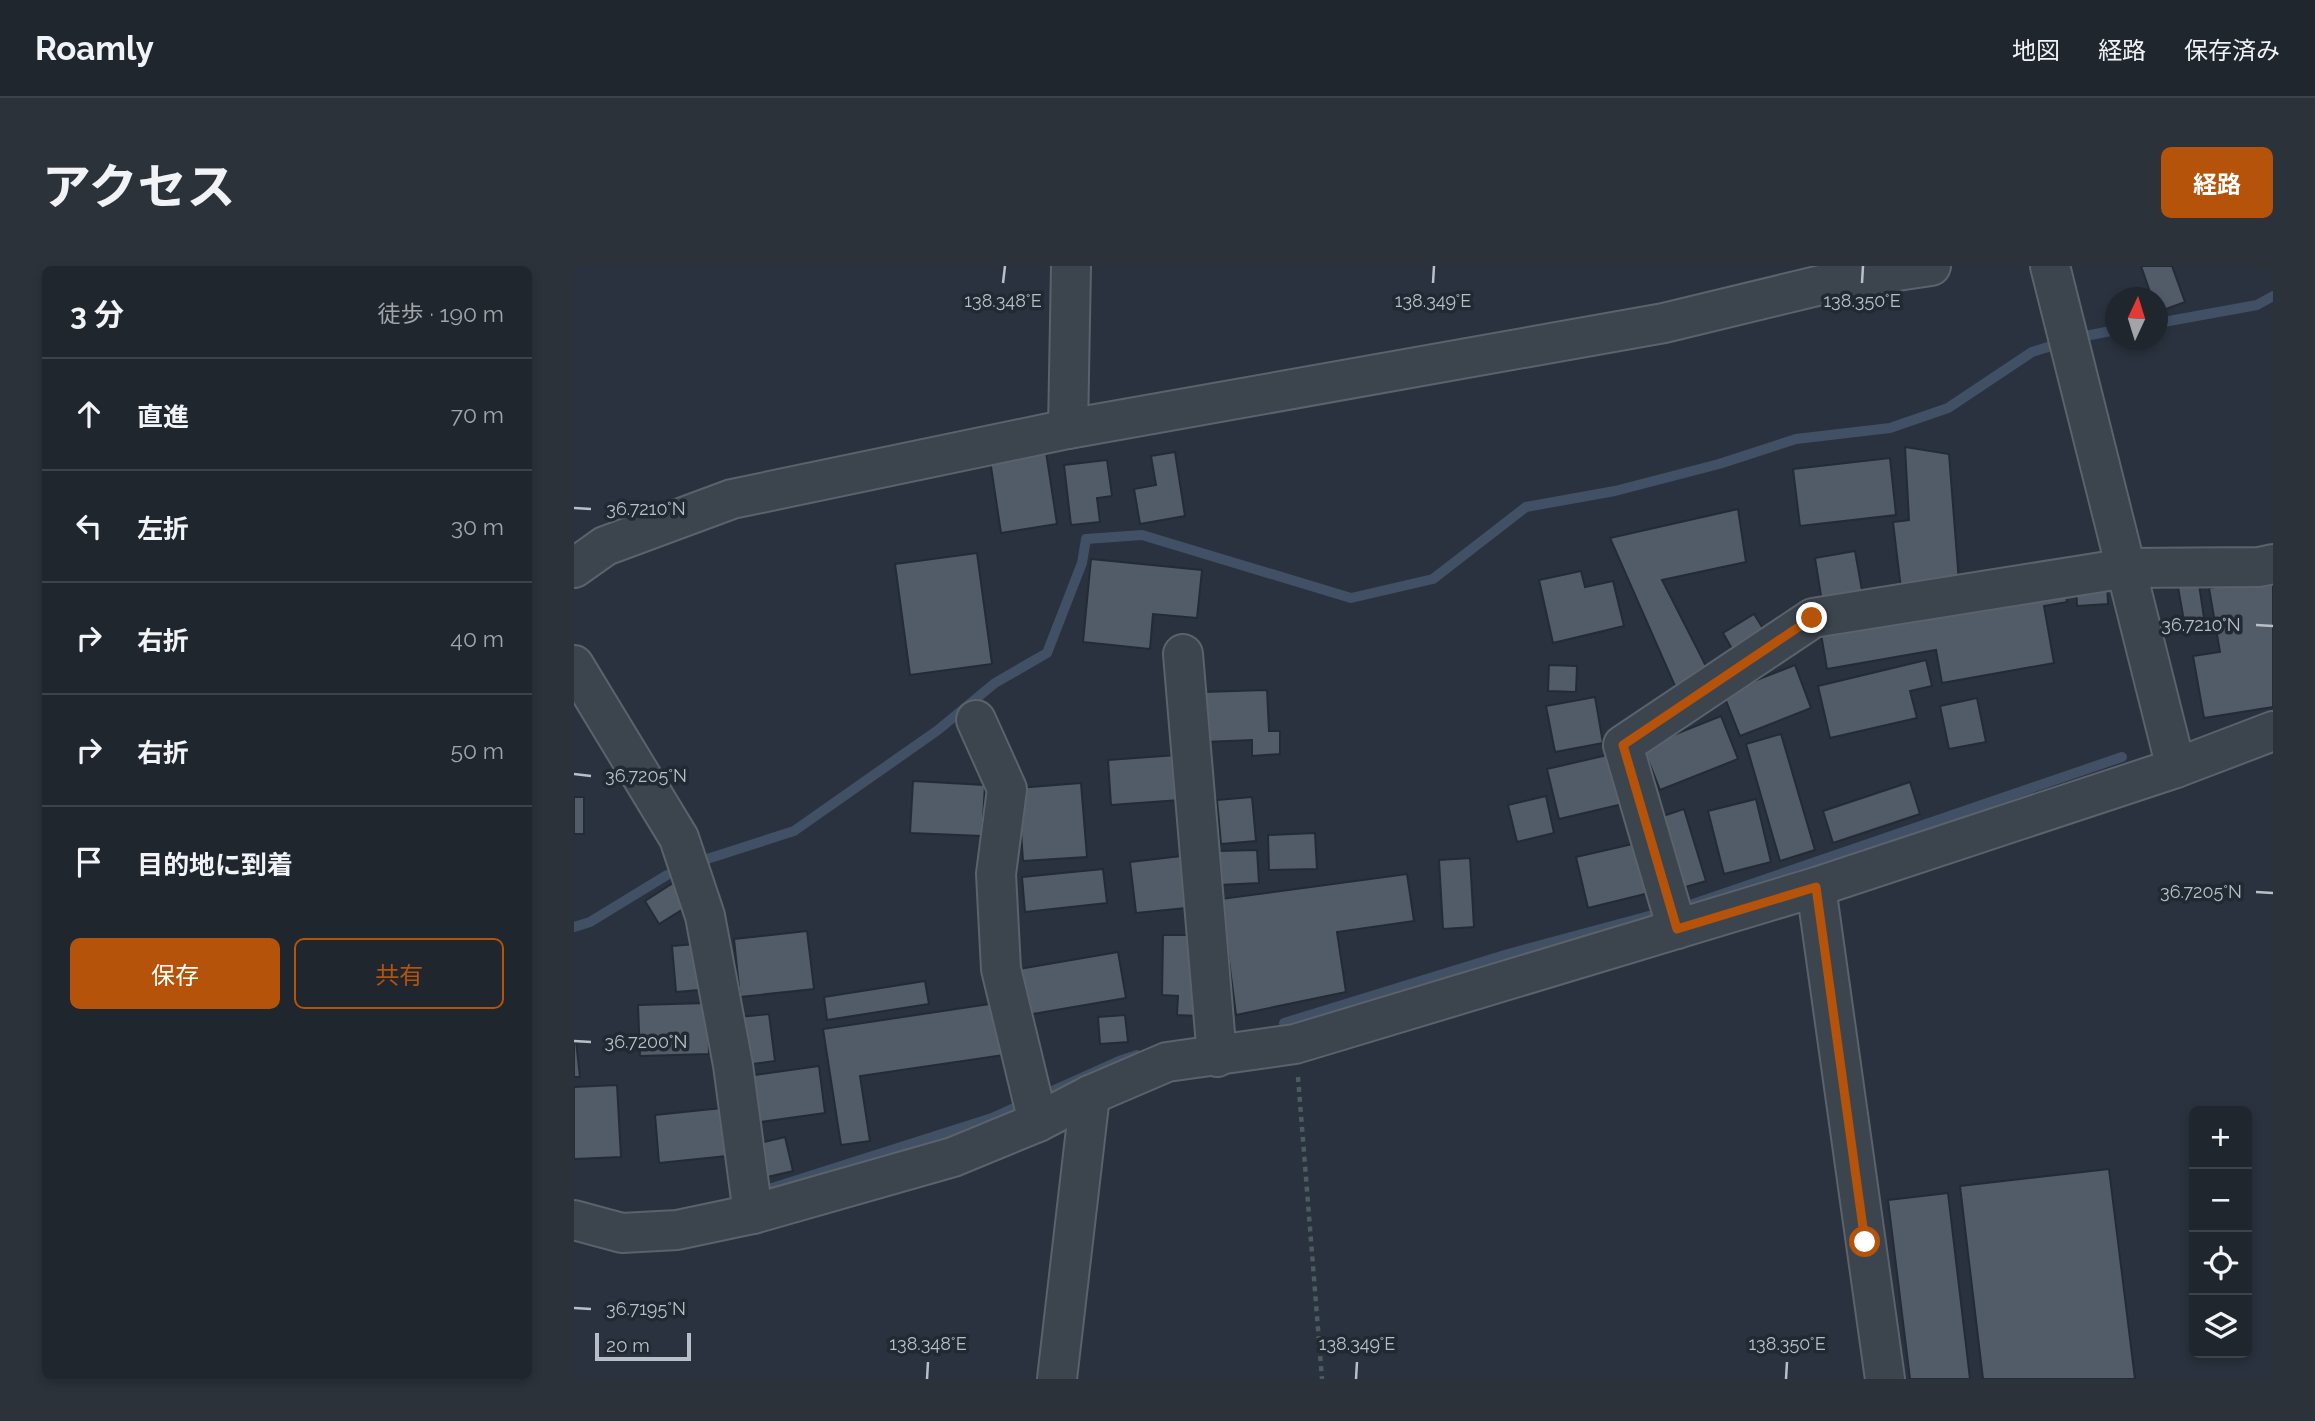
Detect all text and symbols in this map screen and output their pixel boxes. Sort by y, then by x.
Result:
text: Roamly [35,29,154,68]
text: 地図 [2012,36,2060,65]
text: 経路 [2098,36,2146,65]
text: 保存済み [2184,36,2280,65]
button: 経路 [2161,147,2273,218]
text: アクセス [42,158,236,215]
north arrow [2105,287,2168,350]
text: 138.348°E [964,290,1042,311]
text: 138.349°E [1395,290,1471,311]
text: 138.350°E [1823,290,1901,311]
text: 3 分 [70,297,124,332]
text: 徒歩 · 190 m [378,300,504,327]
icon: ahead [70,395,108,433]
text: 70 m [451,401,504,428]
text: 直進 [137,402,189,432]
text: 36.7210°N [606,498,686,519]
icon: left [70,507,108,545]
text: 30 m [451,513,504,540]
text: 左折 [137,514,189,544]
route end [1796,602,1827,633]
text: 36.7210°N [2161,614,2241,635]
icon: right [70,619,108,657]
text: 40 m [450,625,504,652]
text: 右折 [137,626,189,656]
icon: right [70,731,108,769]
text: 50 m [450,737,504,764]
text: 右折 [137,738,189,768]
text: 36.7205°N [605,765,687,786]
icon: arrive [70,843,108,881]
text: 目的地に到着 [137,850,293,880]
text: 36.7205°N [2160,881,2242,902]
button: 保存 [70,938,280,1009]
button: 共有 [294,938,504,1009]
text: 36.7200°N [605,1031,687,1052]
map controls [2189,1106,2252,1358]
button: + [2189,1106,2252,1169]
button: − [2189,1169,2252,1232]
route start [1849,1226,1880,1257]
button: locate [2189,1232,2252,1295]
button: layers [2189,1295,2252,1358]
text: 36.7195°N [606,1298,686,1319]
scale bar [595,1330,691,1362]
text: 138.348°E [889,1333,967,1354]
text: 138.349°E [1319,1333,1395,1354]
text: 138.350°E [1748,1333,1826,1354]
text: 20 m [606,1334,650,1356]

